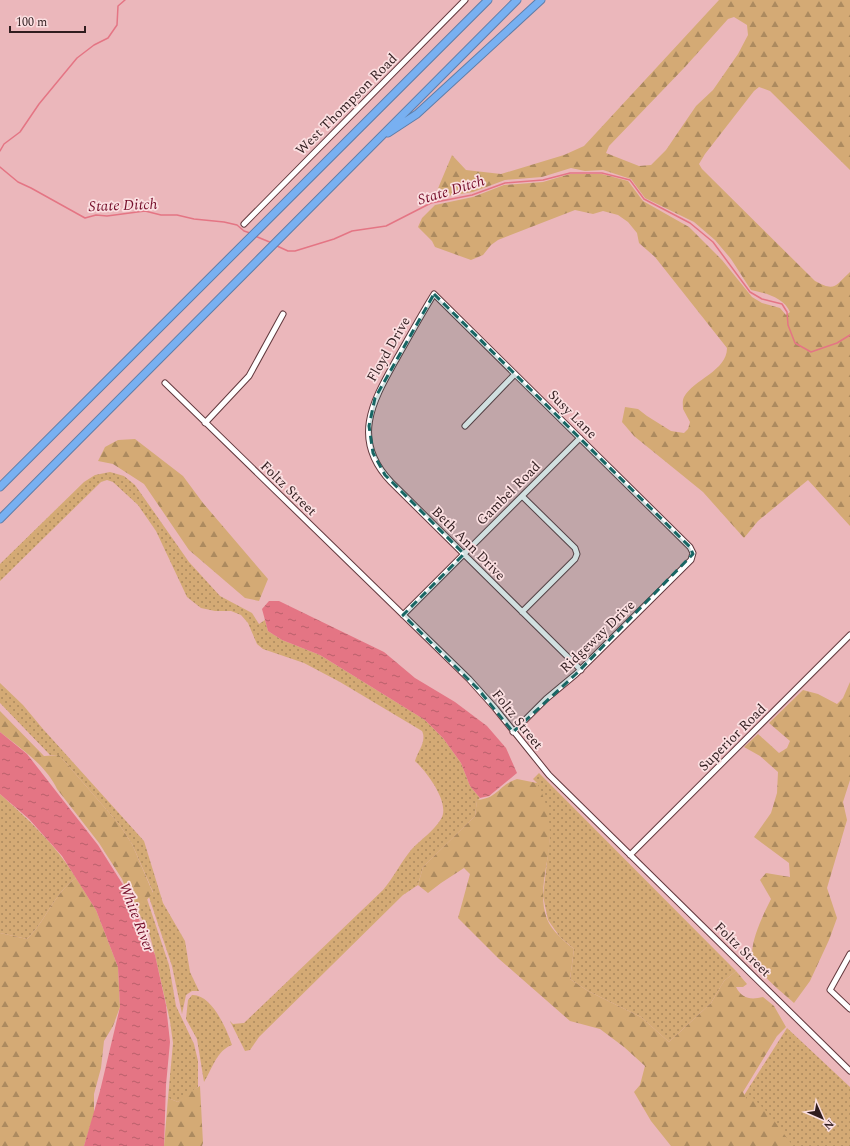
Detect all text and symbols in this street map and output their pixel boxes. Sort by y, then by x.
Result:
scale bar [10,8,85,34]
text: 100 m [16,13,47,32]
street label: West Thompson Road [291,49,402,160]
water label: State Ditch [415,169,488,212]
water label: State Ditch [88,193,158,218]
street label: Floyd Drive [361,312,416,386]
street label: Susy Lane [543,385,602,444]
street label: Foltz Street [256,456,322,521]
street label: Gambel Road [471,456,545,530]
street label: Beth Ann Drive [427,502,511,585]
street label: Ridgeway Drive [555,595,640,678]
street label: Foltz Street [487,685,548,754]
street label: Superior Road [694,699,771,776]
water label: White River [113,879,161,956]
street label: Foltz Street [710,917,776,982]
north arrow [802,1098,842,1138]
text: N [820,1116,838,1134]

